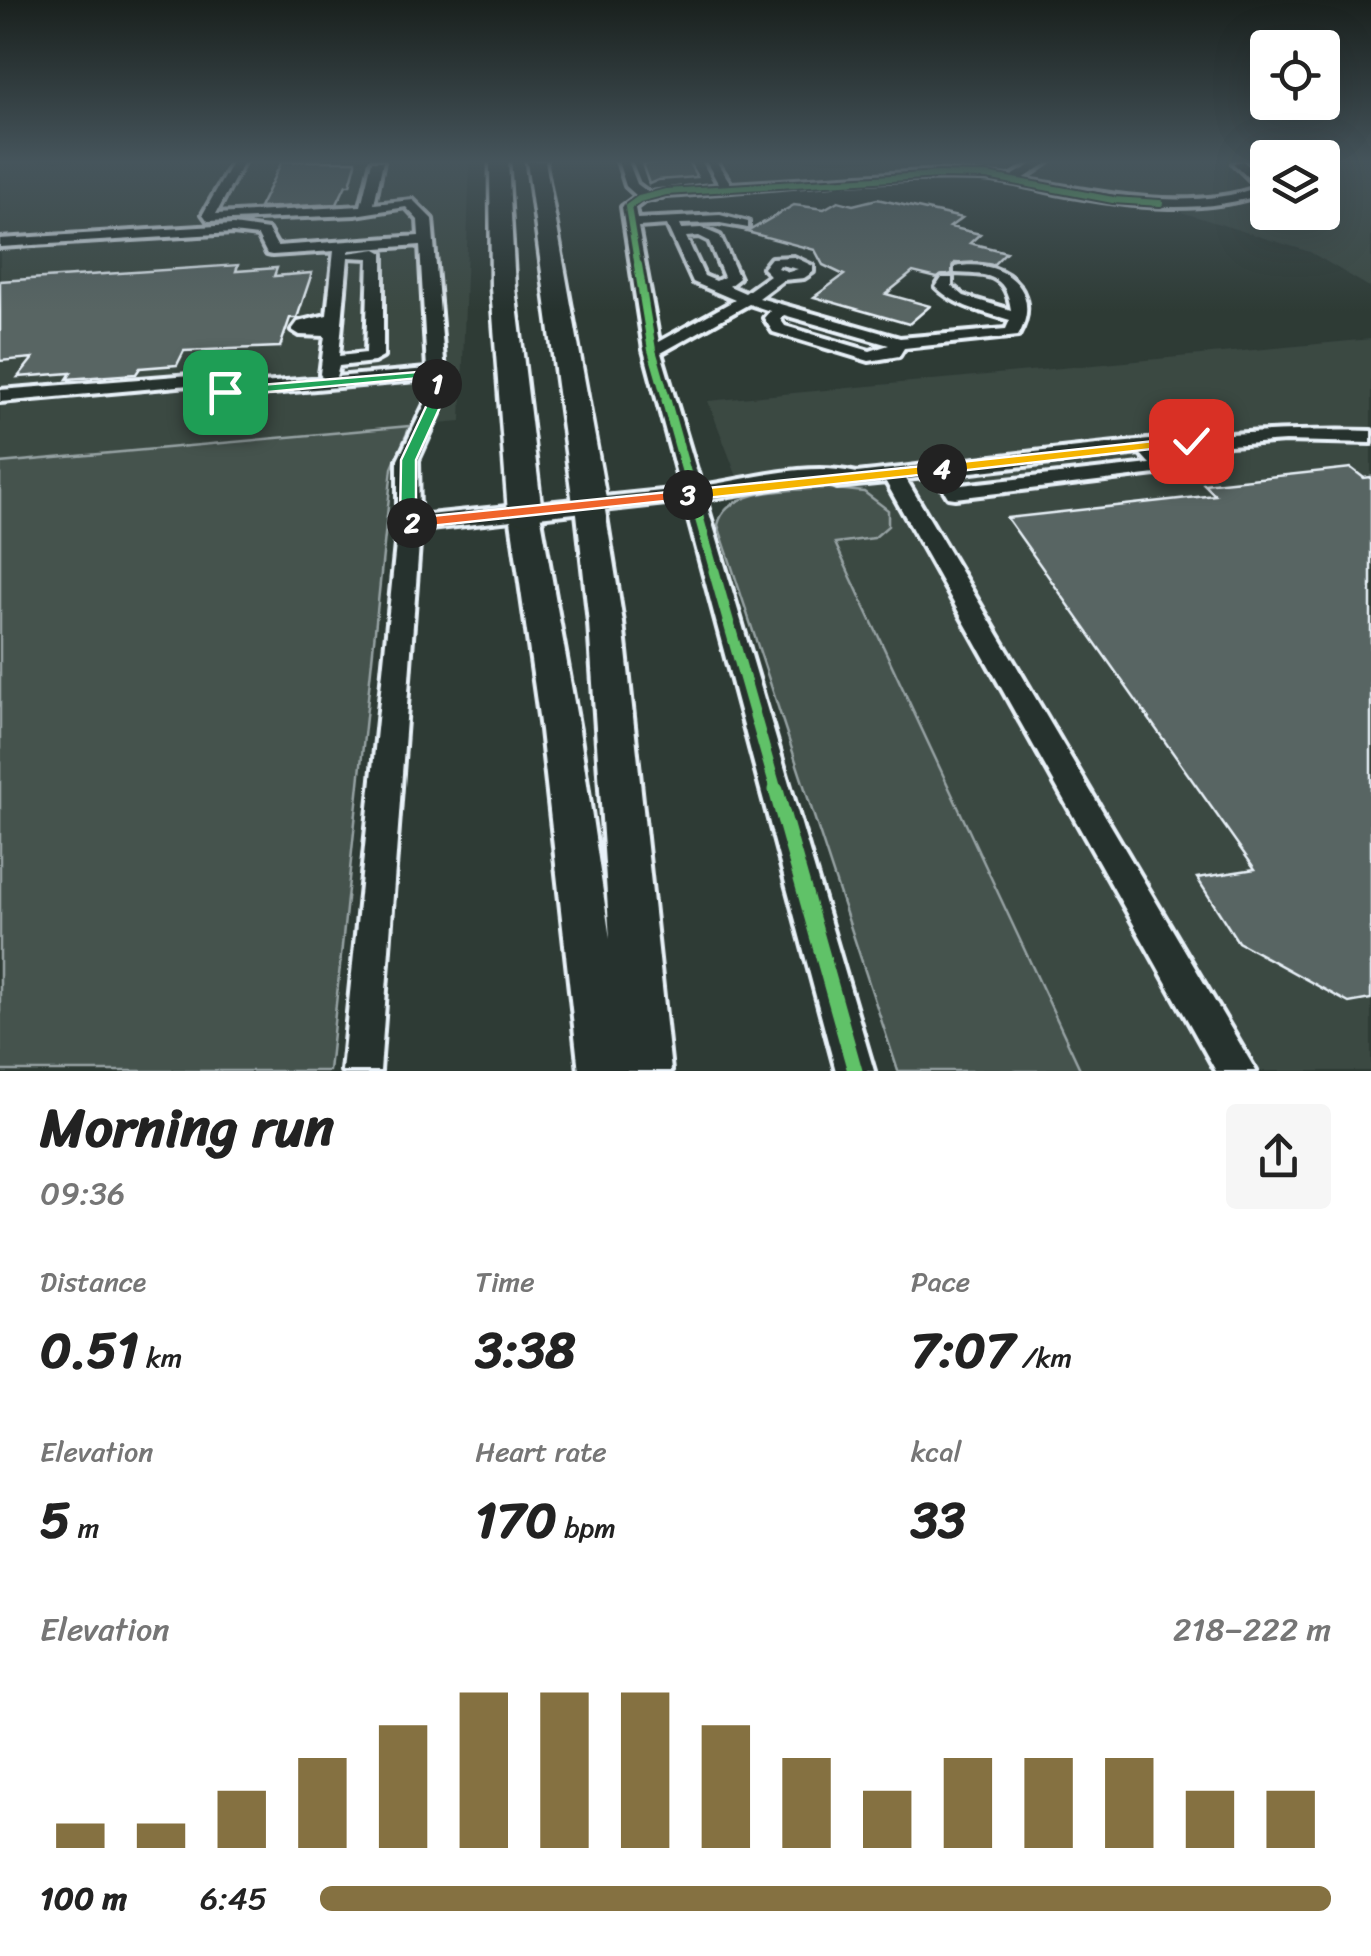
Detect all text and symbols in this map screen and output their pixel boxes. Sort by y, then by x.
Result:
map controls [1250,30,1340,230]
button: locate [1250,30,1340,120]
button: layers [1250,140,1340,230]
pin [183,350,268,435]
pin: 1 [412,359,462,409]
text: 1 [431,359,443,408]
icon: arrive [198,365,253,420]
pin [1149,399,1234,484]
icon: check [1164,414,1219,469]
pin: 4 [917,444,967,494]
text: 4 [933,444,951,493]
pin: 3 [663,470,713,520]
text: 3 [680,470,696,519]
pin: 2 [387,498,437,548]
text: 2 [404,498,420,547]
text: Morning run [40,1079,334,1176]
button: share [1226,1104,1331,1209]
text: 09:36 [40,1165,125,1222]
text: Distance [40,1257,146,1306]
text: Time [475,1257,535,1306]
text: Pace [911,1257,970,1306]
text: 0.51 [40,1306,139,1395]
text: 3:38 [475,1306,575,1395]
text: 7:07 [911,1306,1014,1395]
text: km [139,1333,182,1382]
text: /km [1014,1333,1072,1382]
text: Elevation [40,1427,153,1476]
text: Heart rate [475,1427,607,1476]
text: kcal [911,1427,962,1476]
text: 5 [40,1476,71,1565]
text: 170 [475,1476,557,1565]
text: 33 [911,1476,966,1565]
text: m [71,1503,99,1552]
text: bpm [557,1503,616,1552]
text: Elevation [40,1601,170,1658]
text: 218–222 m [1173,1601,1331,1658]
text: 100 m [40,1870,127,1927]
text: 6:45 [200,1870,267,1927]

